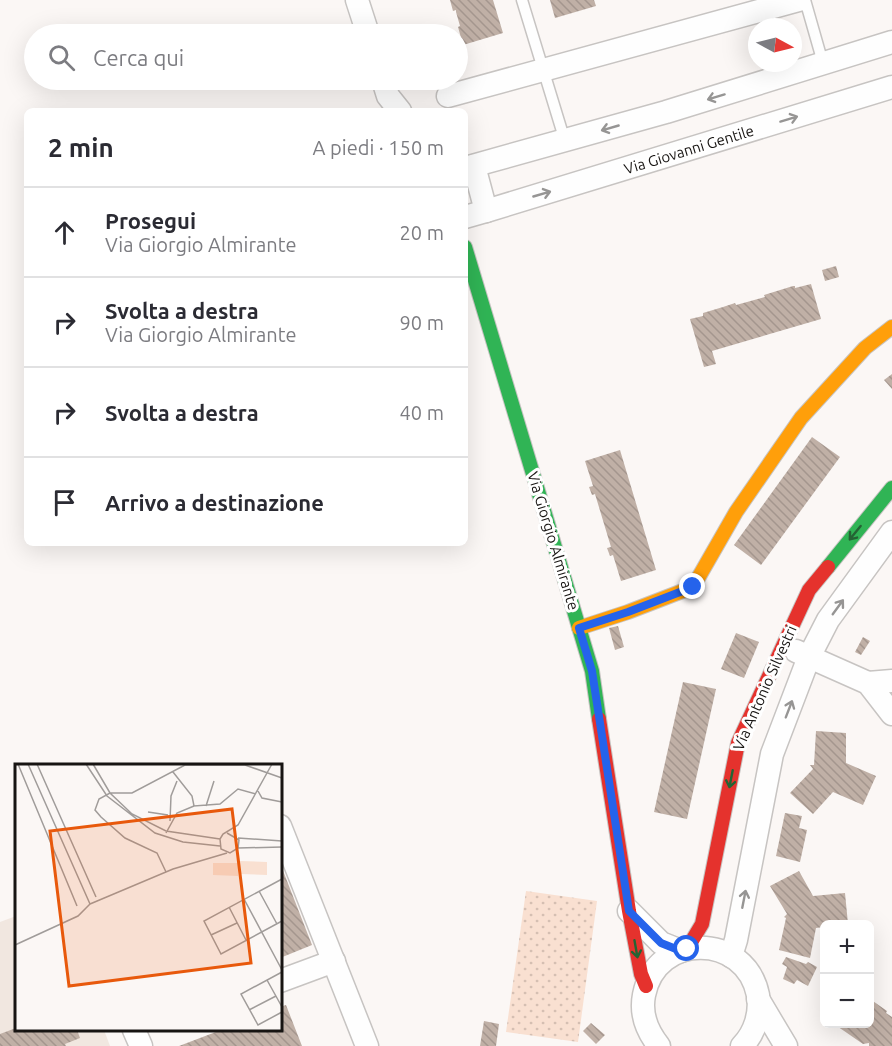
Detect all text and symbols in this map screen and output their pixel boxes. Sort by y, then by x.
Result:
north arrow [748,18,802,72]
search box [24,24,468,90]
icon: search [45,41,78,74]
text: Cerca qui [93,45,184,70]
one-way arrow [707,92,726,103]
one-way arrow [779,113,798,124]
street label: Via Giovanni Gentile [622,122,756,177]
one-way arrow [601,123,620,134]
text: 2 min [48,133,114,162]
text: A piedi · 150 m [313,136,444,159]
one-way arrow [532,188,551,200]
text: Prosegui [105,208,196,233]
icon: ahead [48,216,81,249]
text: 20 m [400,221,444,244]
text: Via Giorgio Almirante [105,233,297,256]
text: Svolta a destra [105,298,259,323]
icon: right [48,306,81,339]
text: 90 m [400,311,444,334]
text: Via Giorgio Almirante [105,323,297,346]
icon: right [48,396,81,429]
text: Svolta a destra [105,400,259,425]
text: 40 m [400,401,444,424]
street label: Via Giorgio Almirante [524,470,583,612]
icon: arrive [48,486,81,519]
text: Arrivo a destinazione [105,490,324,515]
one-way arrow [849,525,862,541]
route end [679,573,705,599]
one-way arrow [832,599,845,615]
street label: Via Antonio Silvestri [729,623,800,753]
one-way arrow [785,701,796,719]
inset map [15,764,282,1031]
one-way arrow [725,769,736,789]
one-way arrow [739,889,750,909]
map controls [820,920,874,1028]
button: + [820,920,874,974]
route start [673,935,699,961]
one-way arrow [631,938,642,958]
button: − [820,974,874,1028]

